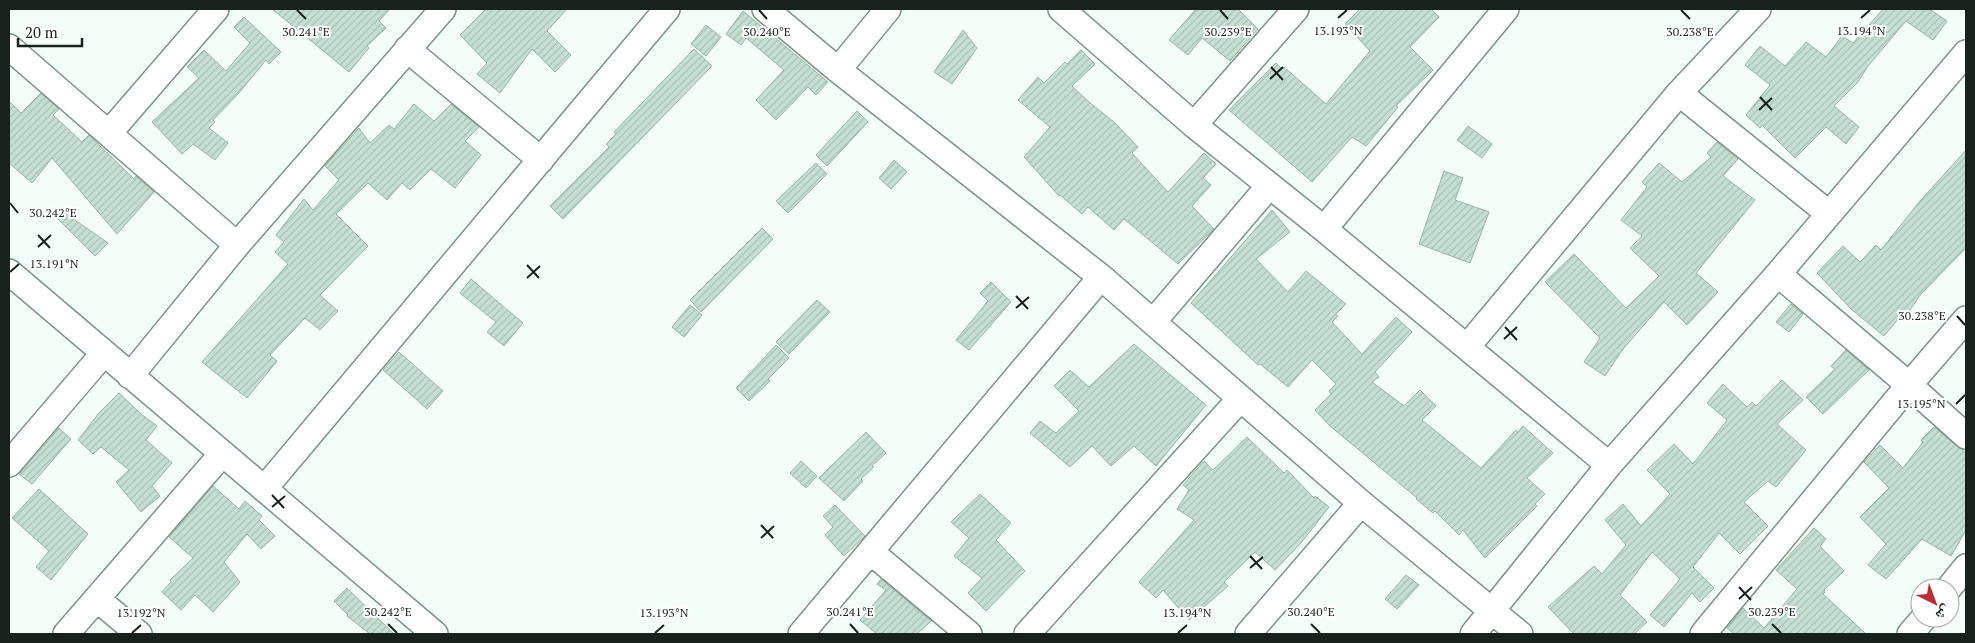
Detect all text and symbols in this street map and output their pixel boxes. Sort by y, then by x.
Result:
scale bar [18,15,81,47]
text: 20 m [25,22,58,42]
text: 13.193°N [1313,23,1363,38]
text: 13.194°N [1836,23,1886,38]
text: 30.241°E [282,24,330,39]
text: 30.240°E [743,24,791,39]
text: 30.239°E [1204,24,1252,39]
text: 30.238°E [1666,24,1714,39]
text: 30.242°E [29,205,77,220]
text: 13.191°N [29,256,79,271]
text: 30.238°E [1898,308,1946,323]
text: 13.195°N [1896,396,1946,411]
north arrow [1910,578,1960,628]
text: ش [1932,601,1956,625]
text: 30.242°E [364,604,412,619]
text: 30.241°E [826,604,874,619]
text: 30.240°E [1287,604,1335,619]
text: 30.239°E [1748,604,1796,619]
text: 13.192°N [116,605,166,620]
text: 13.193°N [639,605,689,620]
text: 13.194°N [1162,605,1212,620]

